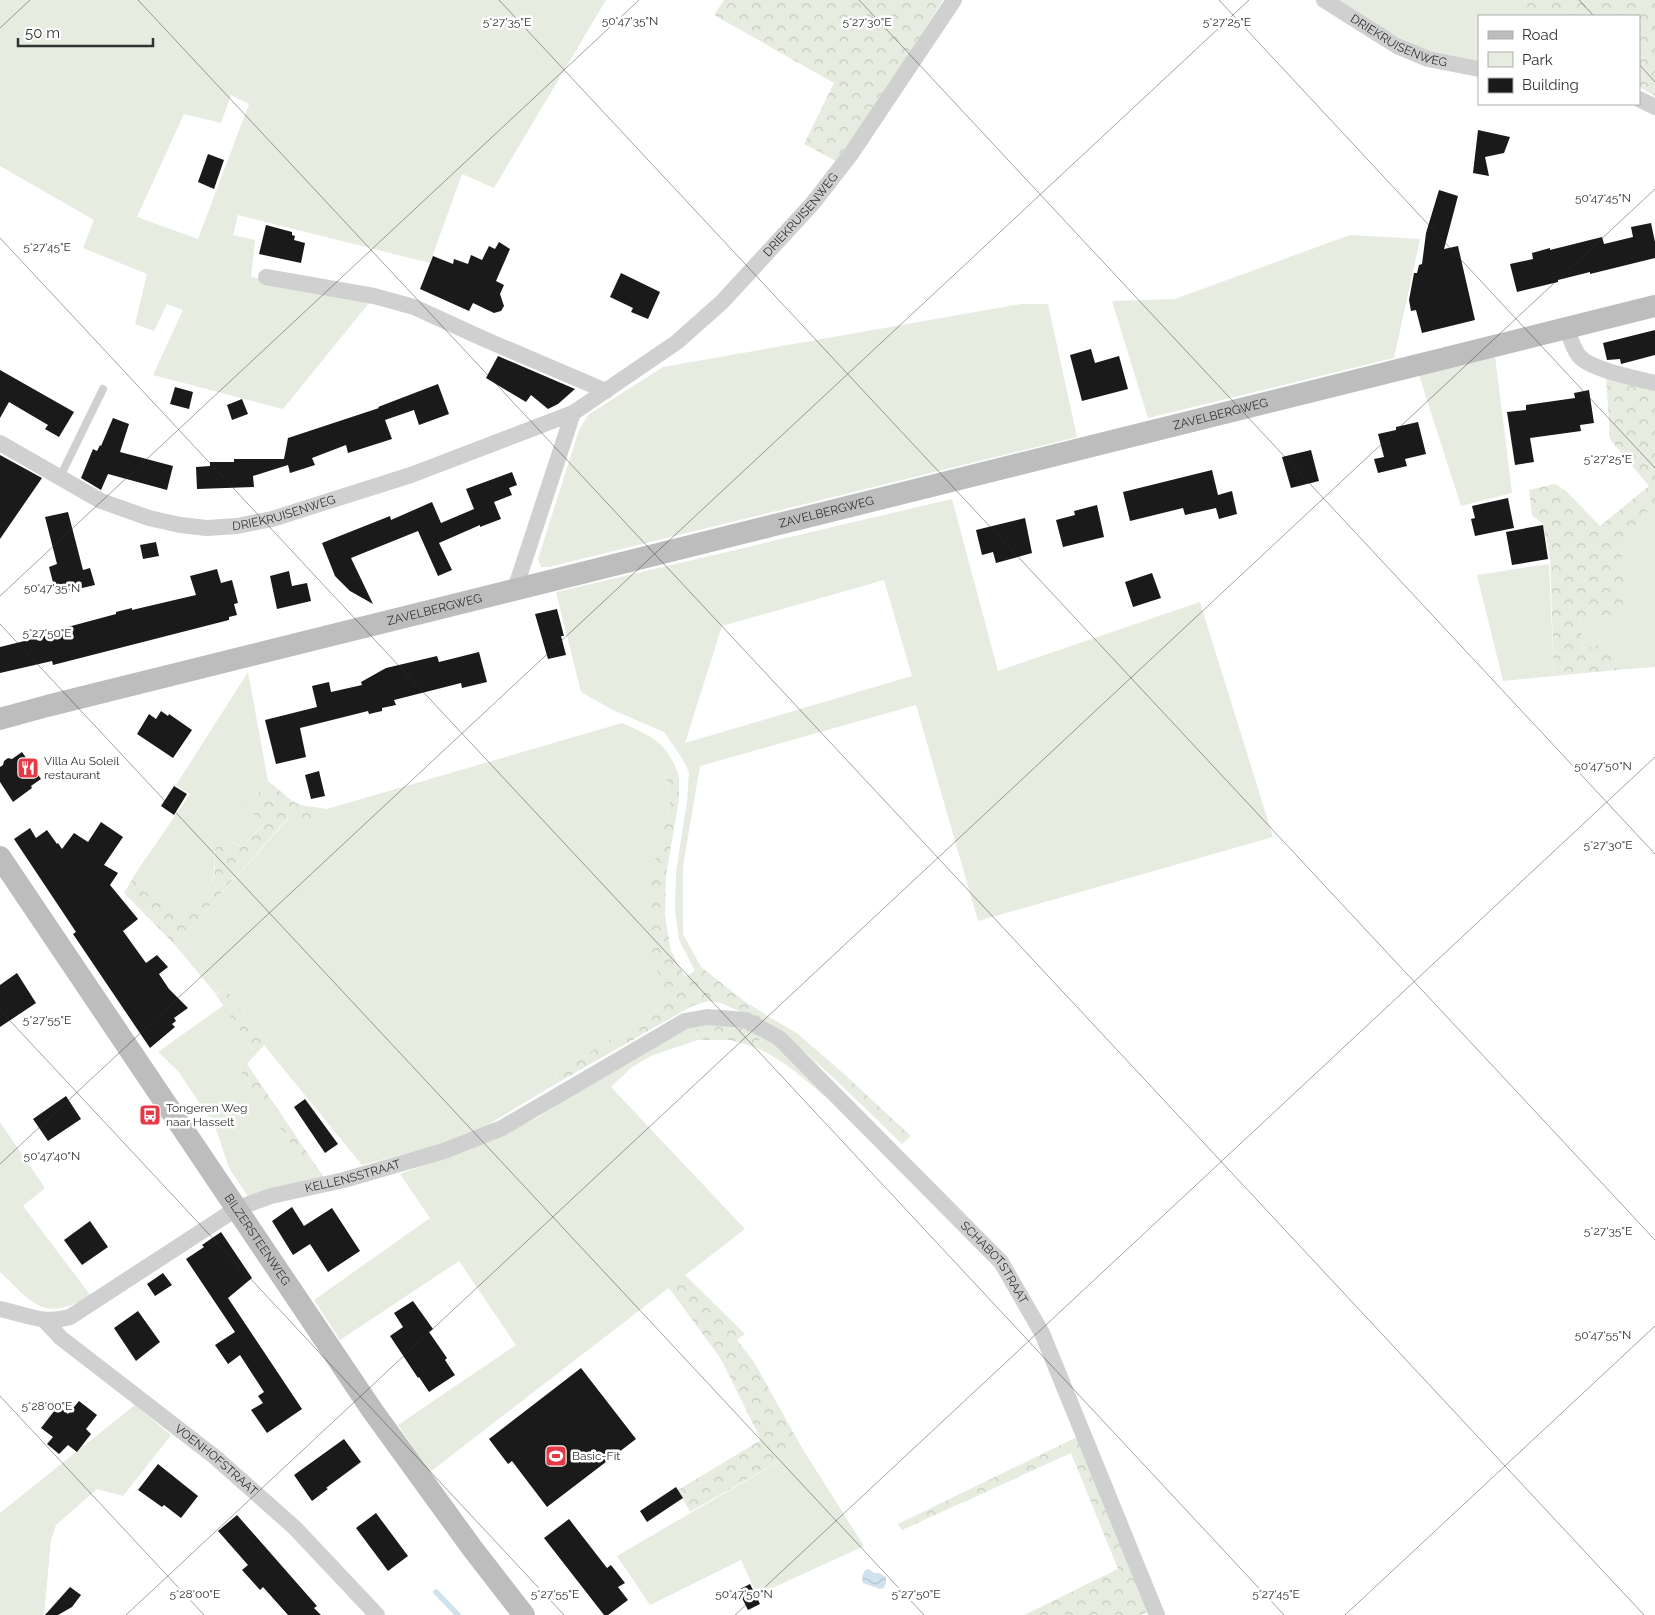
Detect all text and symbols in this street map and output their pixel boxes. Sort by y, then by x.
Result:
street label: DRIEKRUISENWEG [1348,12,1448,70]
text: 50°47'35"N [602,14,658,28]
scale bar [18,15,152,47]
text: 5°27'35"E [483,15,531,29]
text: 5°27'30"E [842,15,892,29]
text: 5°27'25"E [1203,15,1251,29]
legend [1478,15,1640,105]
text: 50 m [25,24,60,42]
text: Road [1522,26,1558,44]
text: Park [1522,51,1553,69]
text: Building [1522,76,1579,94]
street label: DRIEKRUISENWEG [760,170,841,259]
text: 50°47'45"N [1575,191,1631,205]
text: 5°27'45"E [23,240,71,254]
street label: ZAVELBERGWEG [1172,396,1269,433]
text: 5°27'25"E [1584,452,1632,466]
street label: DRIEKRUISENWEG [232,492,337,533]
street label: ZAVELBERGWEG [778,494,875,531]
text: 50°47'35"N [24,581,80,595]
street label: ZAVELBERGWEG [386,591,483,628]
text: 5°27'50"E [22,626,72,640]
place label: Villa Au Soleil restaurant [44,754,120,782]
restaurant icon: Villa Au Soleil restaurant [16,756,40,780]
text: 50°47'50"N [1574,759,1632,773]
text: 5°27'30"E [1583,838,1633,852]
text: 5°27'55"E [23,1013,71,1027]
place label: Tongeren Weg naar Hasselt [166,1101,248,1129]
bus stop icon: Tongeren Weg naar Hasselt [138,1103,162,1127]
text: 50°47'40"N [24,1149,80,1163]
street label: KELLENSSTRAAT [304,1157,403,1195]
street label: BILZERSTEENWEG [222,1191,293,1288]
street label: SCHABOTSTRAAT [958,1218,1031,1307]
text: 5°27'35"E [1584,1224,1632,1238]
text: 50°47'55"N [1575,1328,1631,1342]
text: 5°28'00"E [22,1399,72,1413]
street label: VOENHOFSTRAAT [172,1421,261,1499]
sports icon: Basic-Fit [544,1444,568,1468]
place label: Basic-Fit [572,1449,620,1463]
text: 5°28'00"E [170,1587,220,1601]
text: 5°27'55"E [531,1587,579,1601]
text: 50°47'50"N [715,1587,773,1601]
text: 5°27'50"E [891,1587,941,1601]
text: 5°27'45"E [1252,1587,1300,1601]

